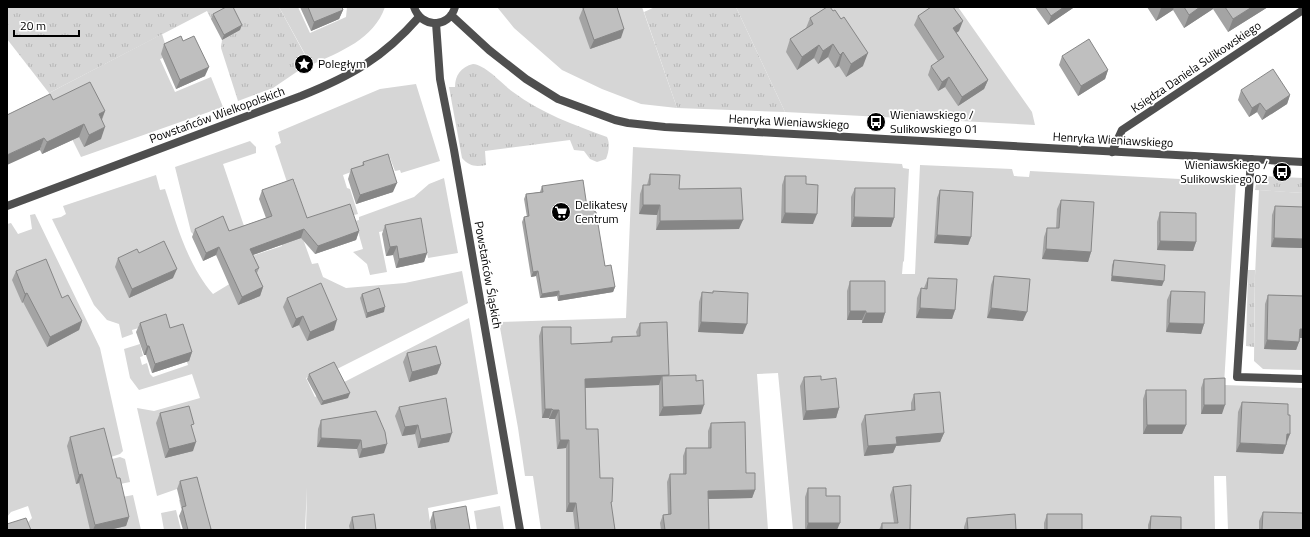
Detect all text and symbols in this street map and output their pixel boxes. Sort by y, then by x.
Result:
scale bar [14,12,79,38]
text: 20 m [20,16,46,35]
street label: Księdza Daniela Sulikowskiego [1127,16,1265,117]
place icon: Poległym [293,53,315,75]
place label: Poległym [318,54,366,73]
street label: Powstańców Wielkopolskich [146,81,287,148]
place label: Wieniawskiego / Sulikowskiego 01 [890,105,978,138]
street label: Henryka Wieniawskiego [728,109,850,134]
bus stop icon: Wieniawskiego / Sulikowskiego 01 [865,111,887,133]
street label: Henryka Wieniawskiego [1052,127,1174,152]
place label: Wieniawskiego / Sulikowskiego 02 [1180,155,1268,188]
bus stop icon: Wieniawskiego / Sulikowskiego 02 [1271,161,1293,183]
place label: Delikatesy Centrum [575,195,628,228]
supermarket icon: Delikatesy Centrum [550,201,572,223]
street label: Powstańców Śląskich [470,220,507,330]

